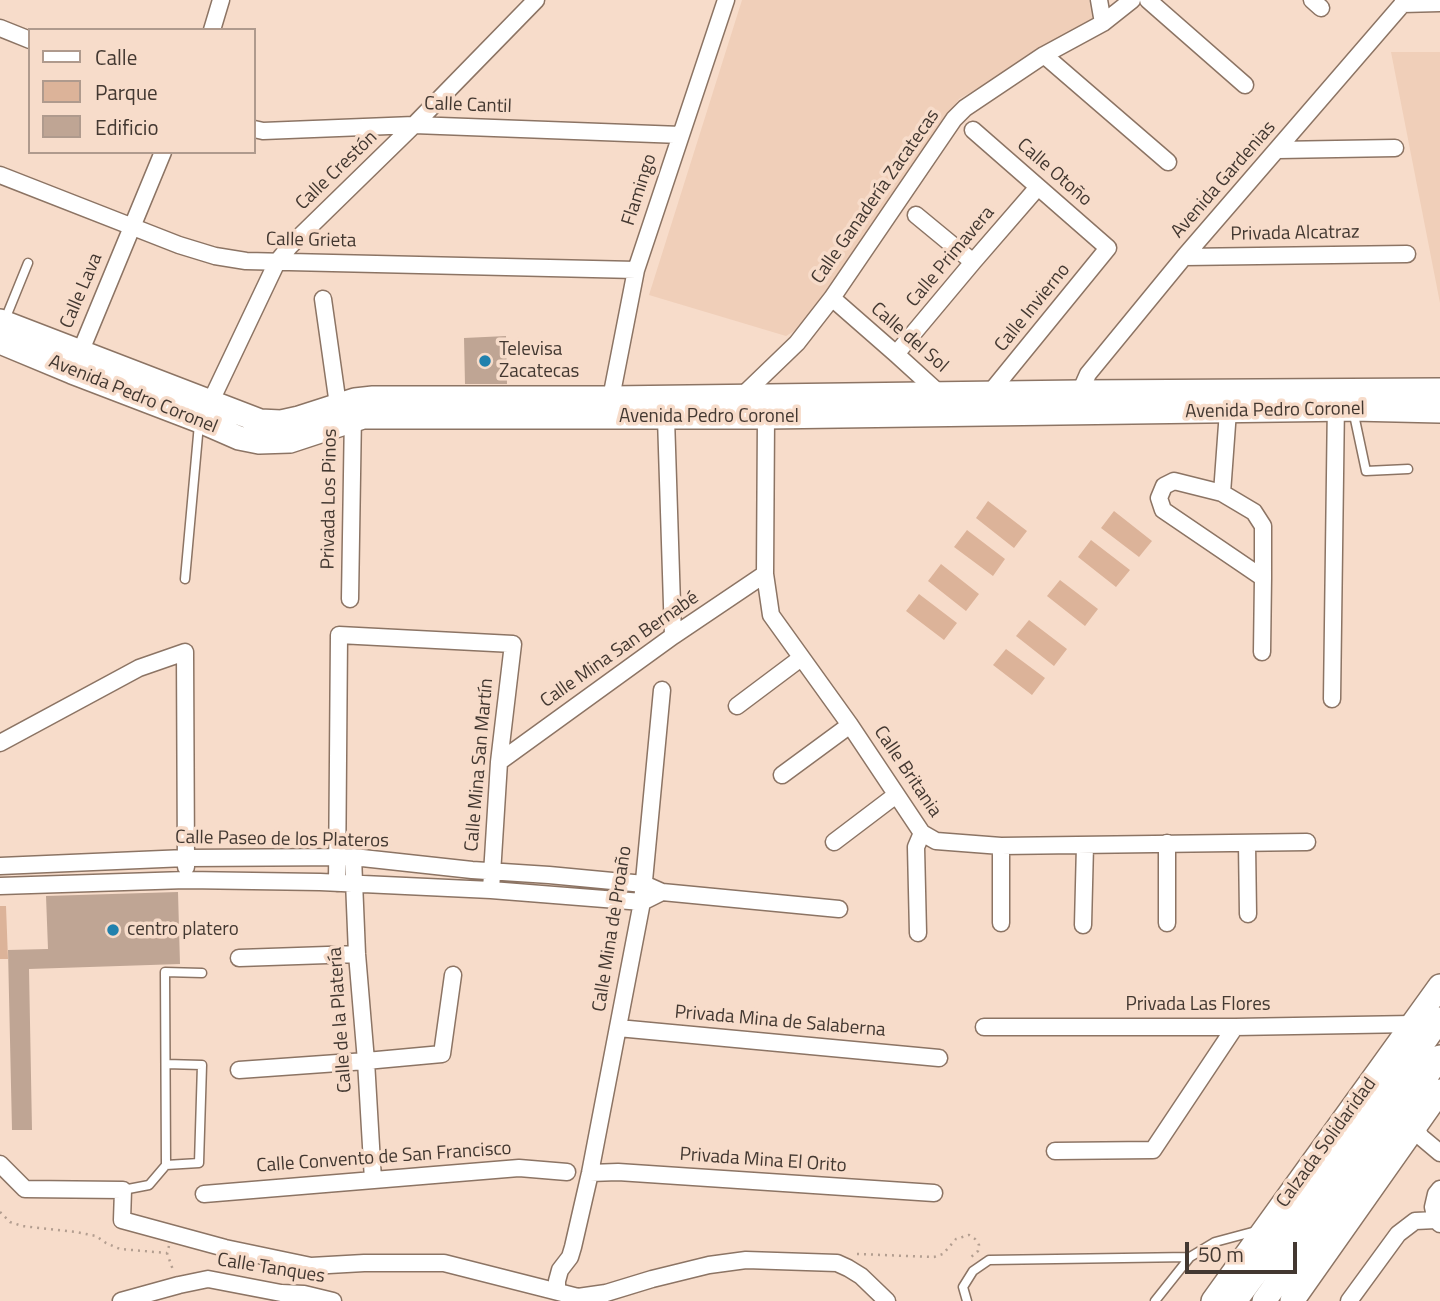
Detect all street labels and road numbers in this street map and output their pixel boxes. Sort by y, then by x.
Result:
street label: Calle Cantil [424,93,512,119]
street label: Calle Ganadería Zacatecas [807,105,945,289]
street label: Avenida Gardenias [1167,117,1281,243]
street label: Calle Crestón [292,127,382,215]
street label: Calle Otoño [1012,134,1096,212]
street label: Flamingo [618,151,662,229]
street label: Calle Primavera [902,202,1000,312]
street label: Privada Alcatraz [1230,221,1360,247]
street label: Calle Grieta [266,229,356,253]
street label: Calle Lava [56,250,108,332]
street label: Calle Invierno [991,259,1075,357]
street label: Calle del Sol [866,298,952,378]
street label: Avenida Pedro Coronel [45,351,221,439]
street label: Avenida Pedro Coronel [1185,398,1365,424]
street label: Avenida Pedro Coronel [619,406,799,428]
street label: Privada Los Pinos [317,428,343,570]
street label: Calle Mina San Bernabé [537,587,703,713]
street label: Calle Mina San Martín [461,677,499,853]
street label: Calle Britania [868,722,946,822]
street label: Calle Paseo de los Plateros [175,827,389,853]
street label: Calle Mina de Proaño [589,844,637,1014]
street label: Calle de la Platería [325,946,357,1094]
street label: Privada Las Flores [1125,994,1271,1016]
street label: Privada Mina de Salaberna [674,1001,886,1043]
street label: Calzada Solidaridad [1272,1074,1382,1212]
street label: Calle Convento de San Francisco [256,1138,512,1178]
street label: Privada Mina El Orito [679,1144,847,1178]
street label: Calle Tanques [215,1249,327,1289]

